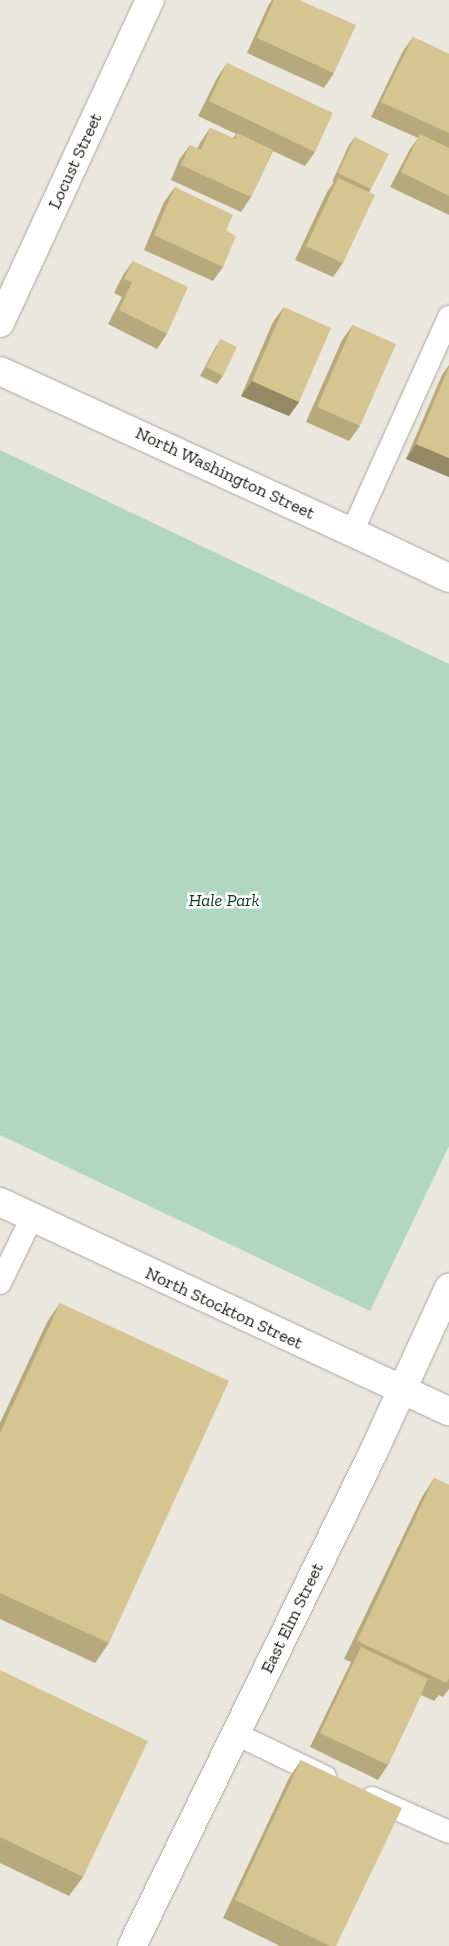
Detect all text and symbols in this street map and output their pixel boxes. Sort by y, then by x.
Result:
street label: Locust Street [43,110,107,212]
street label: North Washington Street [132,422,318,524]
park label: Hale Park [188,889,260,911]
street label: North Stockton Street [142,1262,306,1354]
street label: East Elm Street [256,1559,328,1677]

